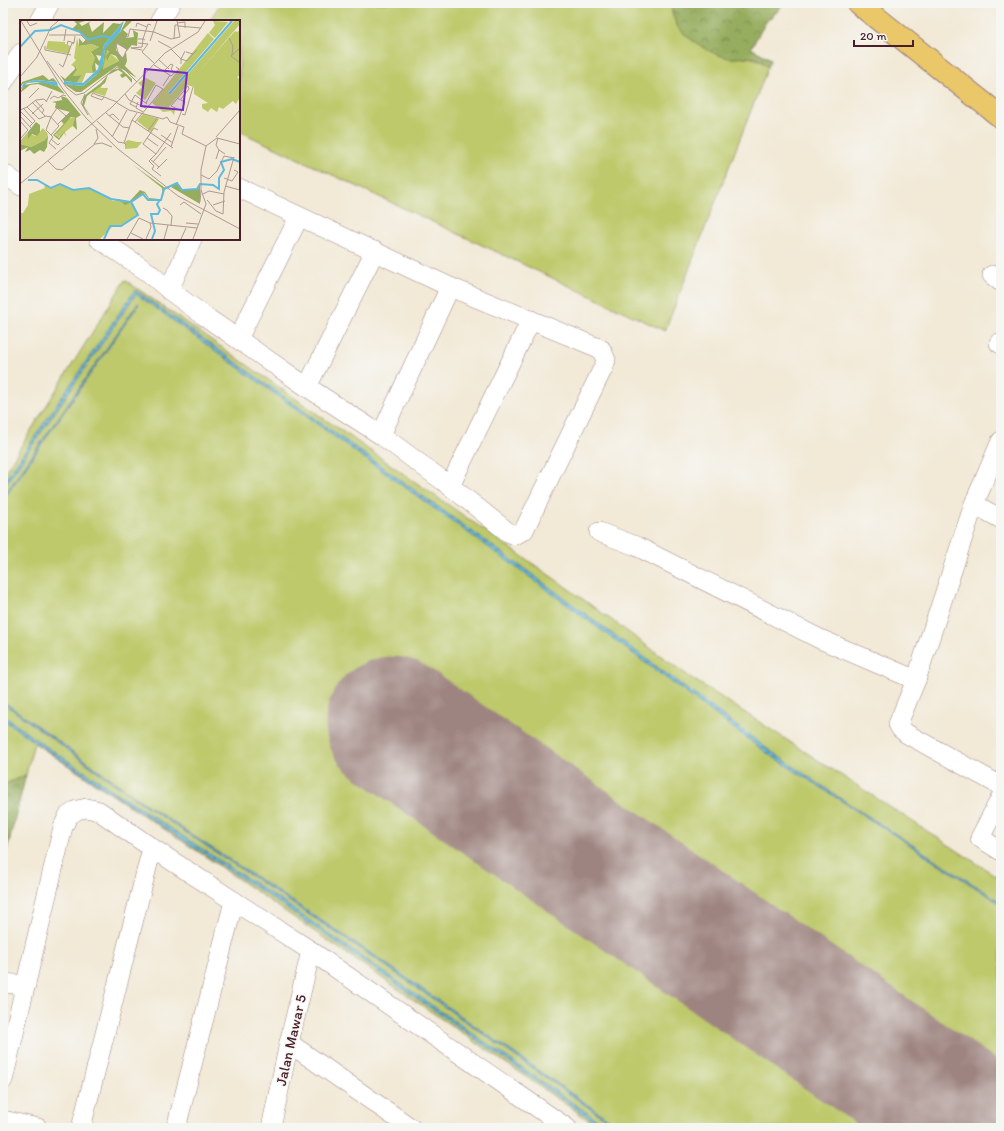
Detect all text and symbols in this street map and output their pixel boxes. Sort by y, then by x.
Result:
inset map [20,20,240,240]
scale bar [854,22,913,48]
text: 20 m [860,29,887,43]
street label: Jalan Mawar 5 [272,993,310,1087]

